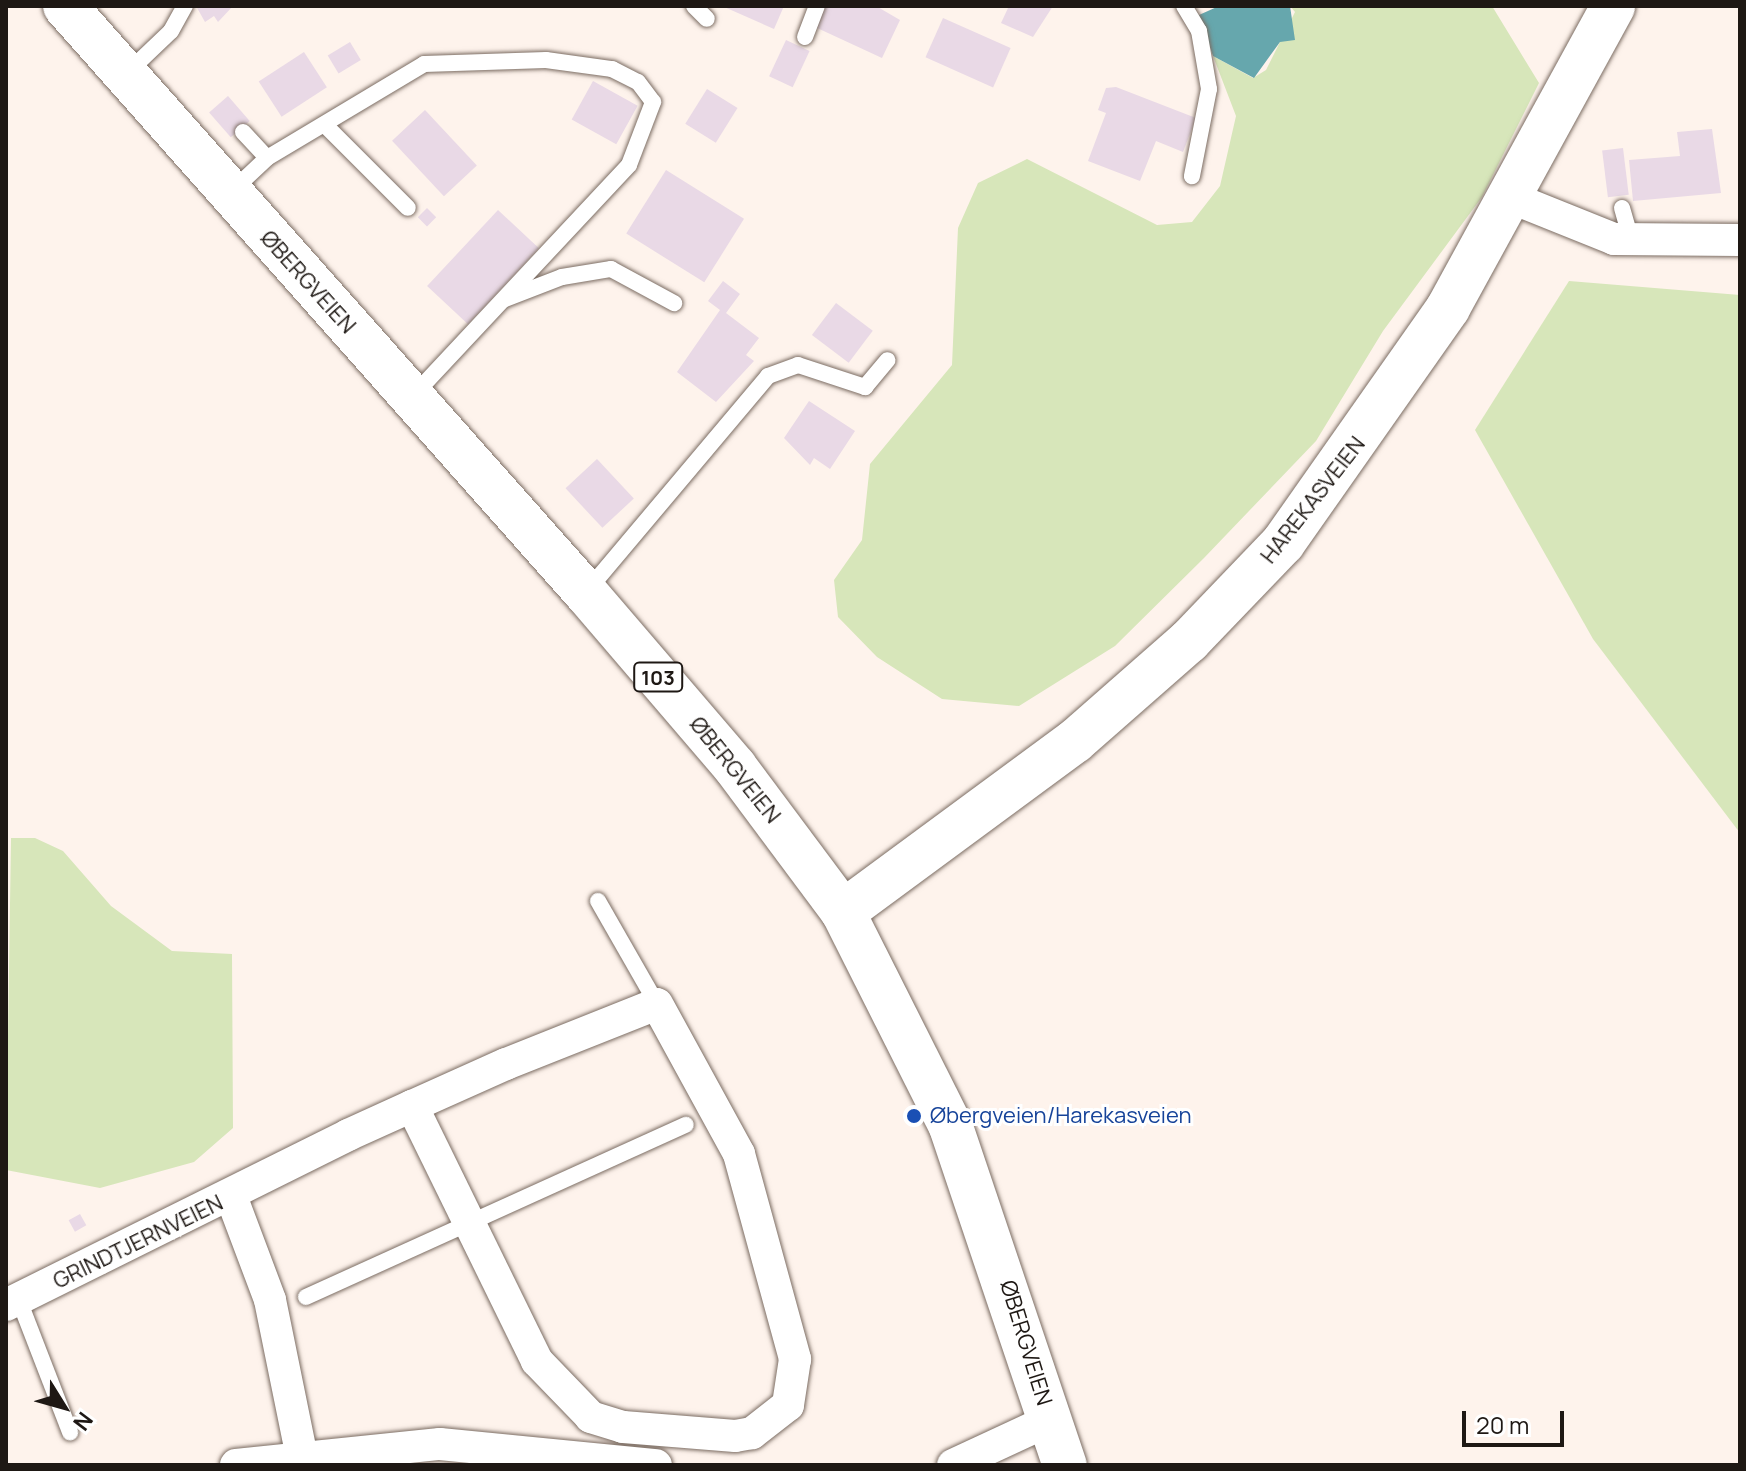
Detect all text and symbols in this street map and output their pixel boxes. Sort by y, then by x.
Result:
street label: ØBERGVEIEN [255,225,361,339]
street label: HAREKASVEIEN [1255,431,1371,569]
road number: 103 [632,661,684,693]
street label: ØBERGVEIEN [684,711,786,829]
place label: Øbergveien/Harekasveien [930,1103,1192,1129]
marker: Øbergveien/Harekasveien [905,1107,923,1125]
street label: GRINDTJERNVEIEN [49,1189,227,1295]
street label: ØBERGVEIEN [994,1277,1058,1409]
north arrow [24,1367,104,1447]
scale bar [1466,1395,1568,1445]
text: N [66,1406,100,1437]
text: 20 m [1476,1408,1529,1441]

